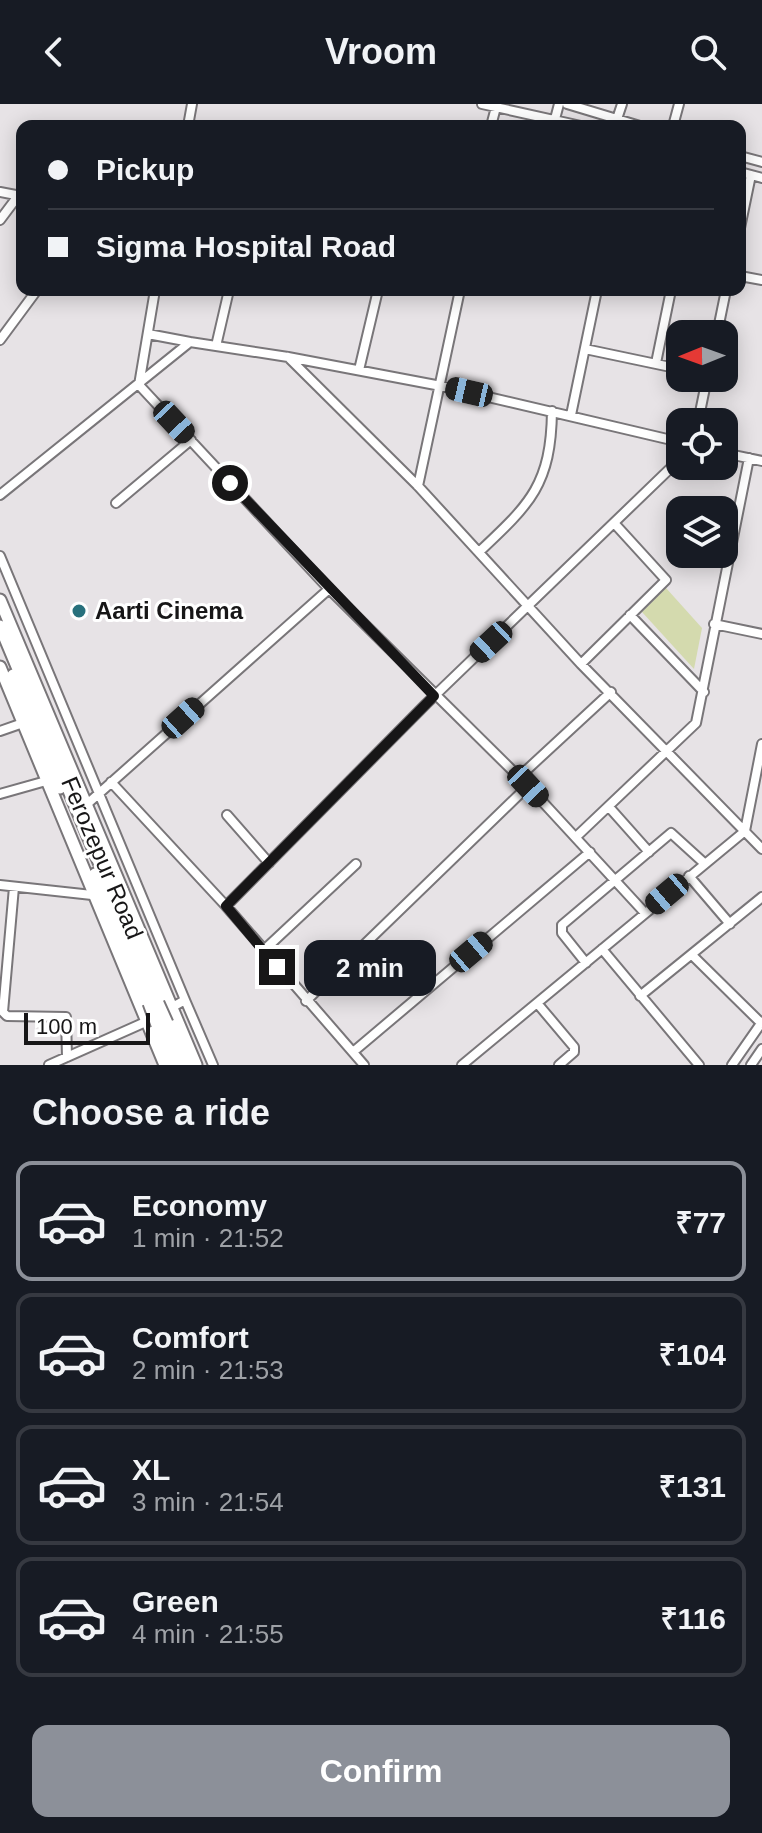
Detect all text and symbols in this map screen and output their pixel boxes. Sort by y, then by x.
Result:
icon: back [32,30,76,74]
icon: search [686,30,730,74]
text: Vroom [325,31,437,72]
text: Pickup [96,153,194,186]
text: Sigma Hospital Road [96,230,396,263]
north arrow [666,320,738,392]
map controls [666,320,738,568]
car [443,375,495,409]
car [149,396,199,448]
button: locate [666,408,738,480]
route start [212,465,248,501]
button: layers [666,496,738,568]
place label: Aarti Cinema [95,597,244,624]
marker: Aarti Cinema [70,602,88,620]
car [465,617,517,667]
car [157,693,209,743]
car [503,760,553,812]
street label: Ferozepur Road [56,773,149,943]
car [641,869,693,919]
car [445,927,497,977]
callout: 2 min [305,939,437,995]
route end [259,949,295,985]
text: 2 min [336,953,404,983]
scale bar [24,1009,150,1045]
text: 100 m [36,1014,97,1039]
text: Choose a ride [32,1092,270,1133]
icon: car [36,1185,108,1257]
text: Economy [132,1189,267,1222]
text: ₹77 [675,1206,726,1239]
text: 1 min · 21:52 [132,1223,284,1253]
icon: car [36,1317,108,1389]
text: Comfort [132,1321,249,1354]
text: ₹104 [659,1338,726,1371]
text: 2 min · 21:53 [132,1355,284,1385]
icon: car [36,1449,108,1521]
text: XL [132,1453,170,1486]
text: ₹131 [659,1470,726,1503]
text: 3 min · 21:54 [132,1487,284,1517]
icon: car [36,1581,108,1653]
text: Green [132,1585,219,1618]
text: ₹116 [660,1602,726,1635]
text: 4 min · 21:55 [132,1619,284,1649]
button: Confirm [32,1725,730,1817]

